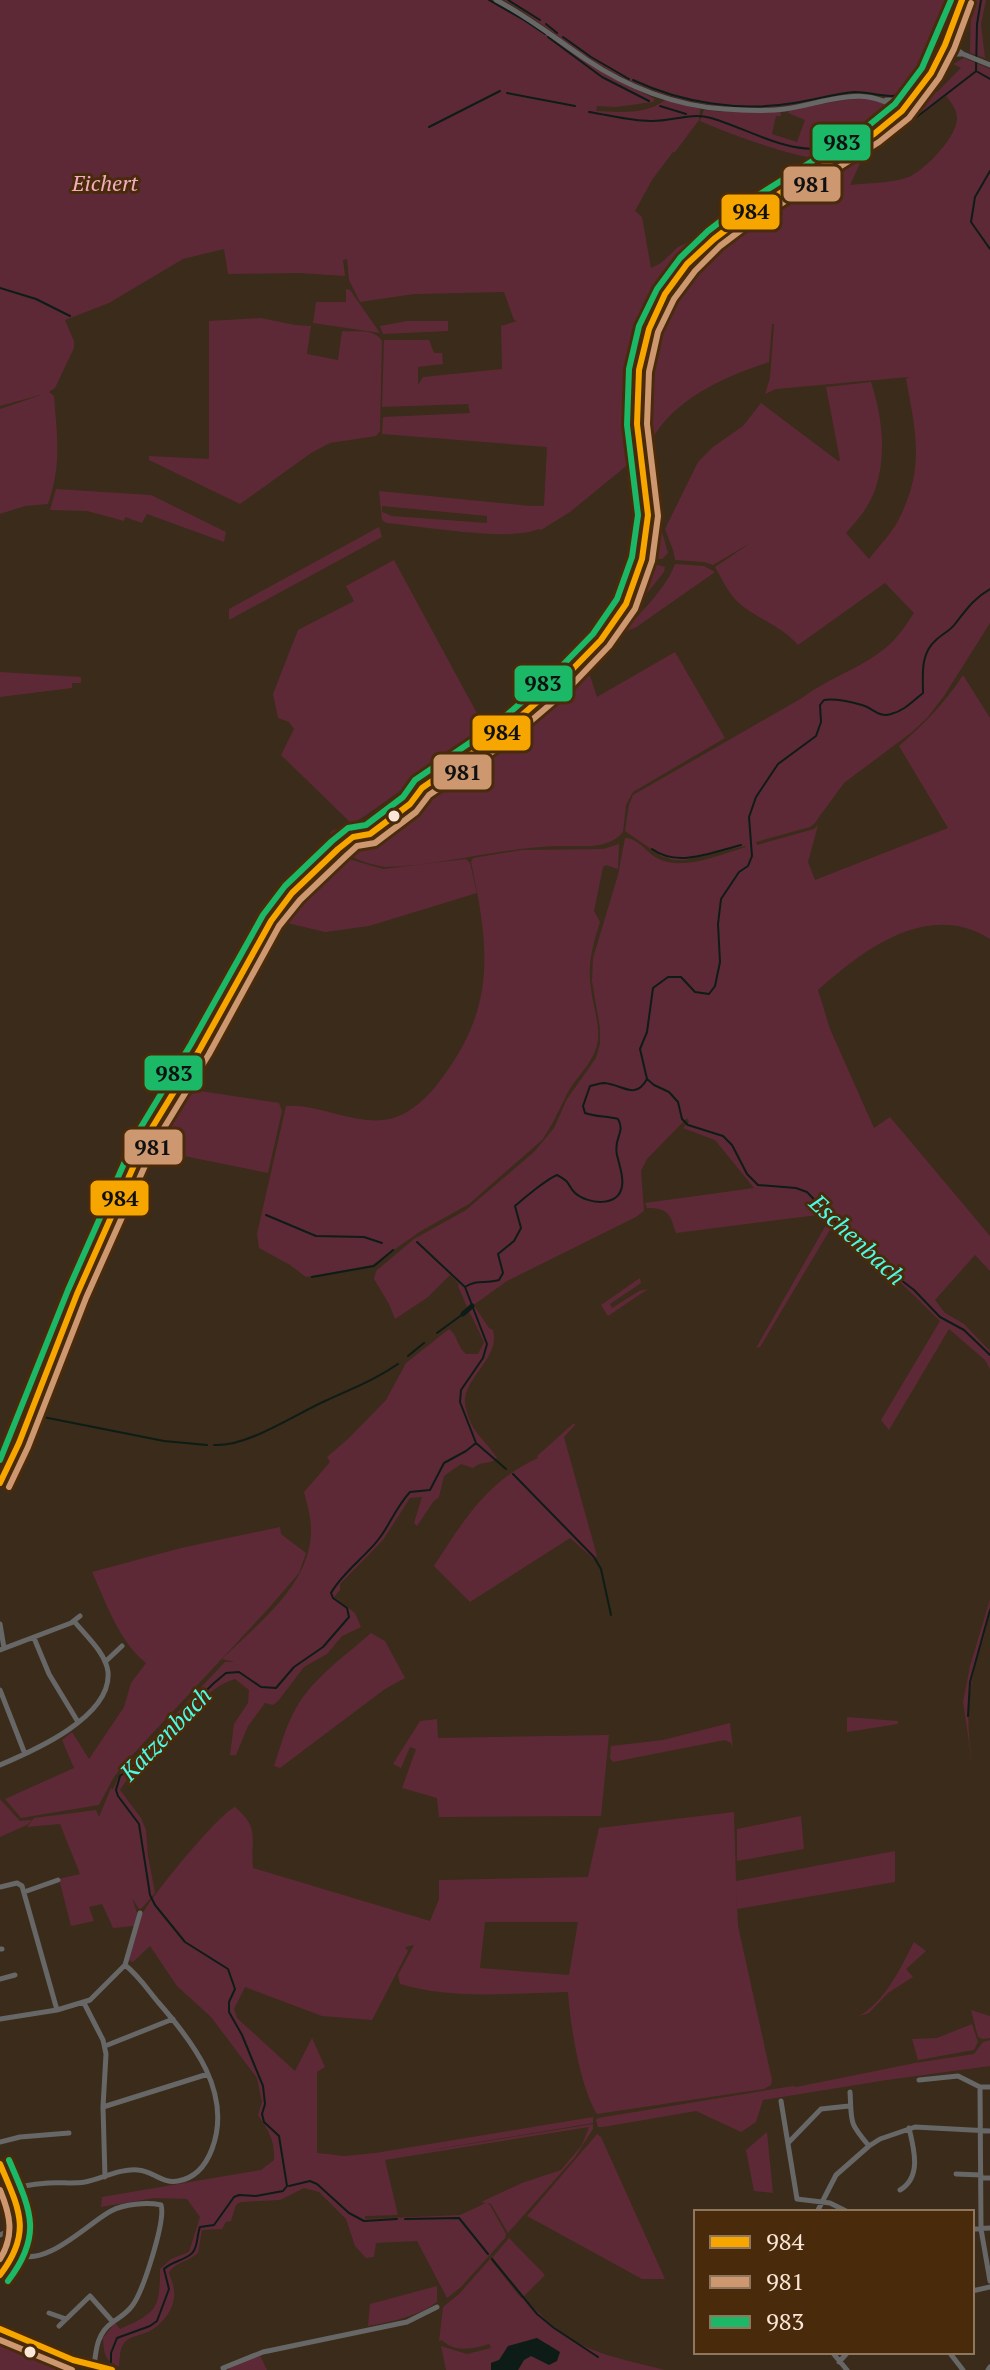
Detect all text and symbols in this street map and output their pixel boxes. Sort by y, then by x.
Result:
line badge: 983 [811,123,872,162]
text: 983 [823,127,861,156]
line badge: 981 [782,165,842,203]
park label: Eichert [71,168,139,197]
text: 981 [793,169,831,198]
line badge: 984 [720,193,781,231]
text: 984 [732,196,770,225]
line badge: 983 [513,664,574,703]
text: 983 [524,668,562,697]
line badge: 984 [471,714,532,752]
text: 984 [483,717,521,746]
line badge: 981 [432,753,493,791]
text: 981 [444,757,482,786]
unlabelled marker [386,808,402,824]
line badge: 983 [143,1054,204,1092]
text: 983 [155,1058,193,1087]
line badge: 981 [123,1128,184,1166]
text: 981 [134,1132,172,1161]
line badge: 984 [89,1179,150,1217]
text: 984 [101,1183,139,1212]
water label: Eschenbach [802,1186,912,1292]
water label: Katzenbach [112,1679,218,1788]
legend [694,2210,974,2354]
text: 984 [766,2225,805,2257]
text: 981 [766,2265,804,2297]
text: 983 [766,2305,804,2337]
unlabelled marker [22,2344,38,2360]

